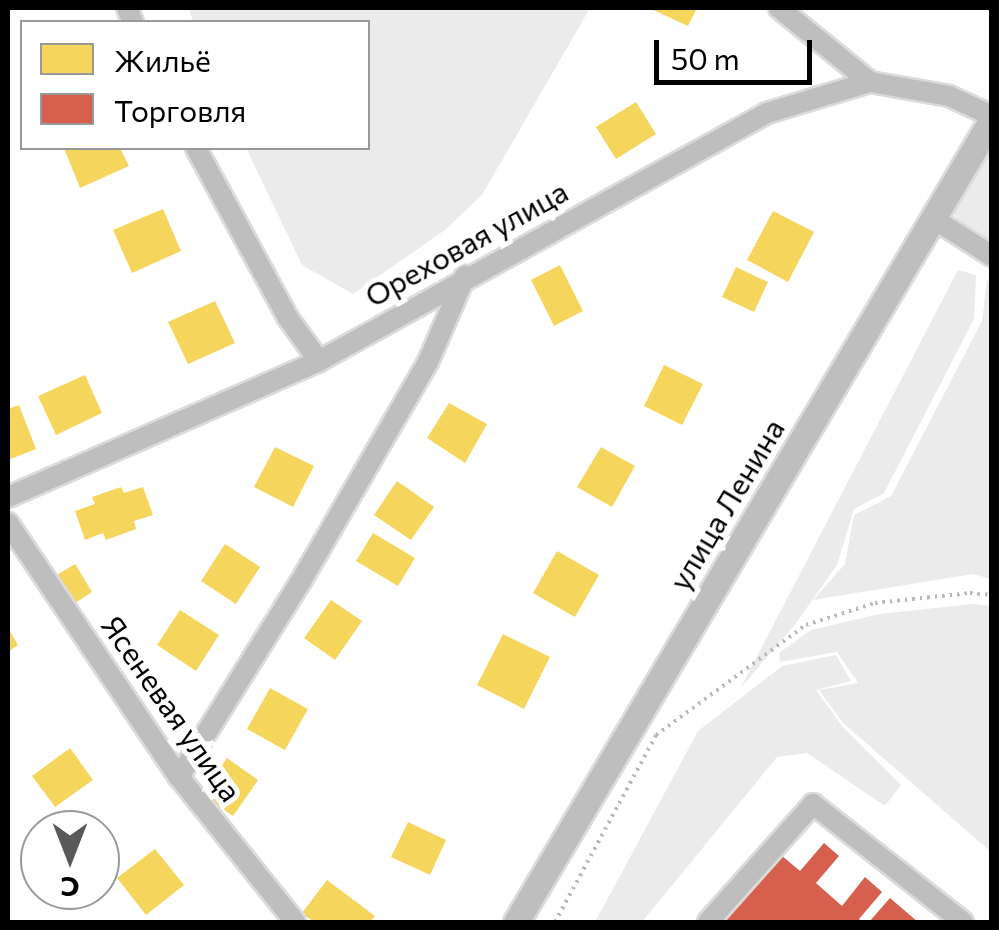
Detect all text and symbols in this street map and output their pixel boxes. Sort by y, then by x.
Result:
legend [20,20,370,150]
scale bar [659,20,816,82]
text: 50 m [671,39,740,76]
text: Жильё [114,41,211,78]
text: Торговля [114,91,246,128]
street label: Ореховая улица [358,172,574,314]
street label: улица Ленина [661,412,791,596]
street label: Ясеневая улица [95,608,249,808]
north arrow [20,810,120,910]
text: С [60,871,80,905]

